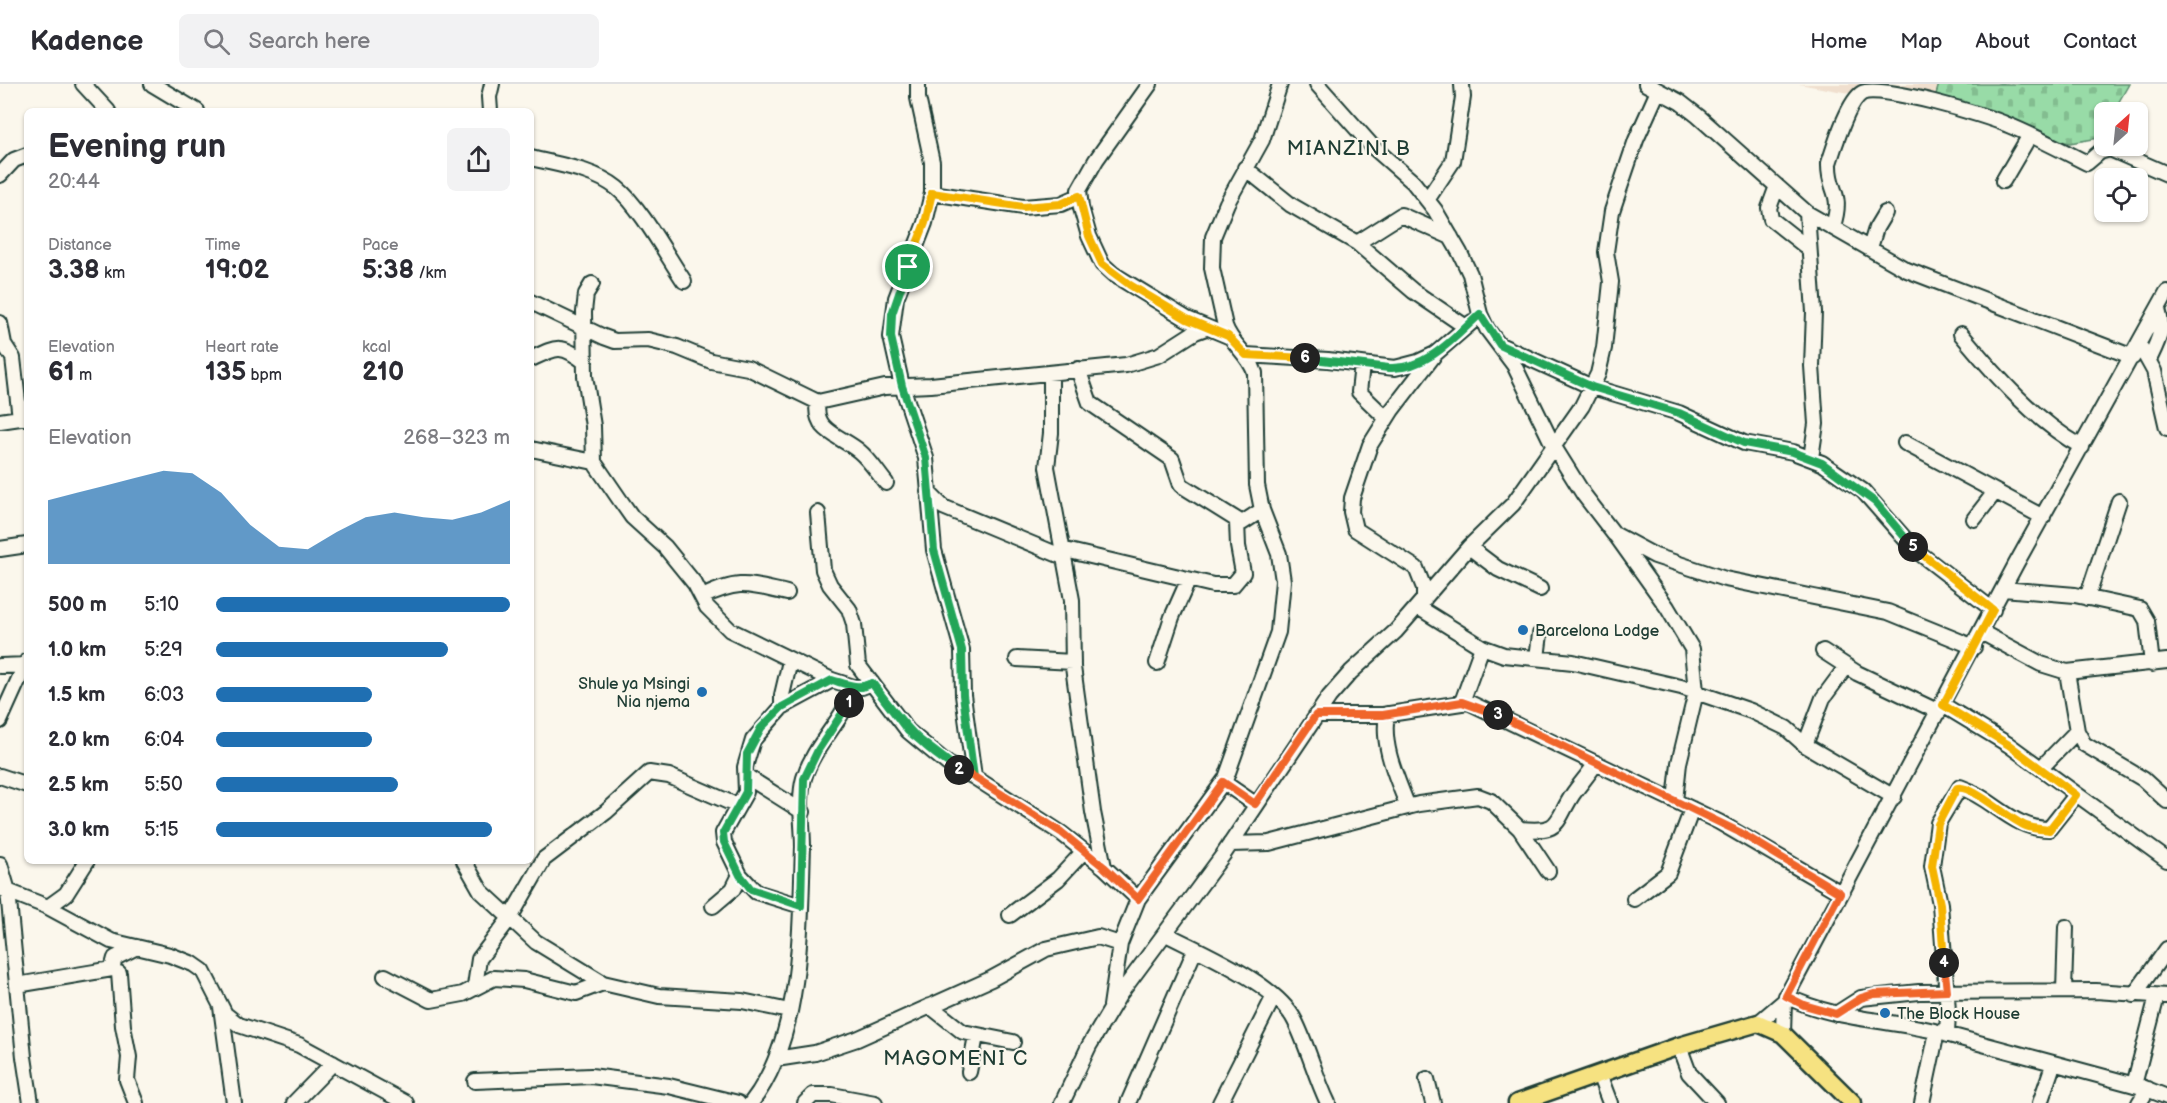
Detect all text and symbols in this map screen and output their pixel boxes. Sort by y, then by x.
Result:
search box [179,14,599,68]
text: Kadence [30,25,143,58]
icon: search [200,25,233,58]
text: Search here [248,28,370,55]
text: Home [1810,29,1867,54]
text: Map [1900,29,1942,54]
text: About [1975,29,2030,54]
text: Contact [2063,29,2137,54]
north arrow [2094,102,2148,156]
map controls [2094,102,2148,222]
text: Evening run [48,127,226,167]
button: share [447,128,510,191]
district label: MIANZINI B [1287,137,1411,161]
button: locate [2094,168,2148,222]
text: 20:44 [48,170,100,194]
text: Distance [48,236,112,255]
text: Time [205,236,240,255]
text: Pace [362,236,398,255]
pin [882,241,933,292]
icon: arrive [891,250,924,283]
text: 3.38 [48,255,100,286]
text: 19:02 [205,255,269,286]
text: 5:38 [362,255,414,286]
text: km [100,264,125,283]
text: /km [414,264,447,283]
text: Elevation [48,338,115,357]
text: Heart rate [205,338,279,357]
text: kcal [362,338,391,357]
pin: 6 [1290,343,1320,373]
text: 6 [1300,348,1310,367]
text: 61 [48,357,75,388]
text: 135 [205,357,246,388]
text: 210 [362,357,404,388]
text: m [75,366,92,385]
text: bpm [246,366,282,385]
text: Elevation [48,426,131,450]
text: 268–323 m [403,426,510,450]
pin: 5 [1898,532,1928,562]
text: 5 [1908,537,1918,556]
text: 500 m [48,593,107,617]
text: 5:10 [144,593,179,617]
place label: Barcelona Lodge [1535,622,1660,641]
marker: Barcelona Lodge [1516,623,1530,637]
text: 1.0 km [48,638,106,662]
text: 5:29 [144,638,183,662]
place label: Shule ya Msingi Nia njema [578,675,690,712]
text: 1.5 km [48,683,105,707]
text: 6:03 [144,683,184,707]
marker: Shule ya Msingi Nia njema [695,685,709,699]
pin: 1 [834,688,864,718]
text: 1 [846,693,852,712]
pin: 3 [1483,700,1513,730]
text: 3 [1493,705,1503,724]
text: 2.0 km [48,728,110,752]
text: 6:04 [144,728,184,752]
pin: 2 [944,755,974,785]
text: 2 [954,760,964,779]
text: 2.5 km [48,773,109,797]
text: 5:50 [144,773,183,797]
text: 3.0 km [48,818,109,842]
text: 5:15 [144,818,179,842]
pin: 4 [1929,948,1959,978]
text: 4 [1939,953,1949,972]
place label: The Block House [1897,1005,2020,1024]
marker: The Block House [1878,1006,1892,1020]
district label: MAGOMENI C [883,1047,1029,1071]

